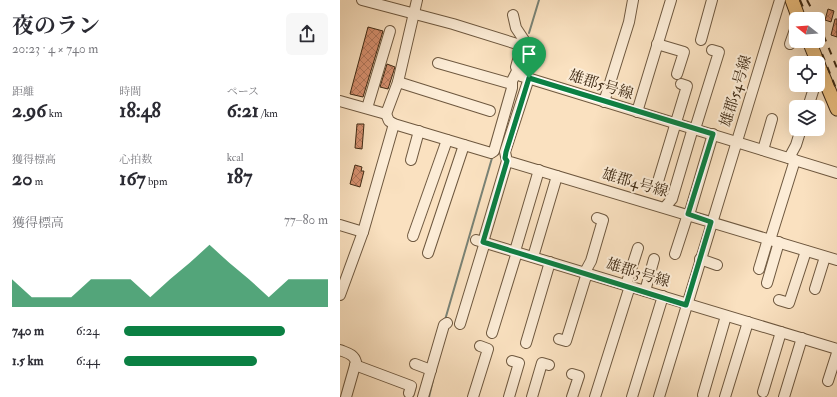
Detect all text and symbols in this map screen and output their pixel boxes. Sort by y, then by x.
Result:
text: 夜のラン [12,12,100,40]
north arrow [789,12,825,48]
map controls [789,12,825,136]
button: share [286,13,328,55]
pin [512,37,546,78]
text: 20:23 · 4 × 740 m [12,41,98,57]
icon: arrive [518,43,540,65]
street label: 雄郡54号線 [716,53,756,129]
button: locate [789,56,825,92]
street label: 雄郡5号線 [566,66,636,104]
text: 距離 [12,85,34,98]
text: 時間 [119,85,141,98]
text: ペース [227,85,259,98]
text: 2.96 [12,98,46,123]
text: 18:48 [119,98,161,123]
text: 6:21 [227,98,259,123]
button: layers [789,100,825,136]
text: km [46,107,62,120]
text: /km [259,107,278,120]
text: kcal [227,151,244,164]
text: 獲得標高 [12,153,56,166]
text: 心拍数 [119,153,152,166]
text: 187 [227,164,252,189]
street label: 雄郡4号線 [600,164,670,202]
text: 20 [12,166,32,191]
text: 167 [119,166,146,191]
text: m [32,175,43,188]
text: bpm [146,175,167,188]
text: 77–80 m [284,212,328,228]
text: 獲得標高 [12,215,64,231]
street label: 雄郡3号線 [604,254,672,292]
text: 740 m [12,323,44,339]
text: 6:24 [76,323,99,339]
text: 1.5 km [12,353,44,369]
text: 6:44 [76,353,100,369]

